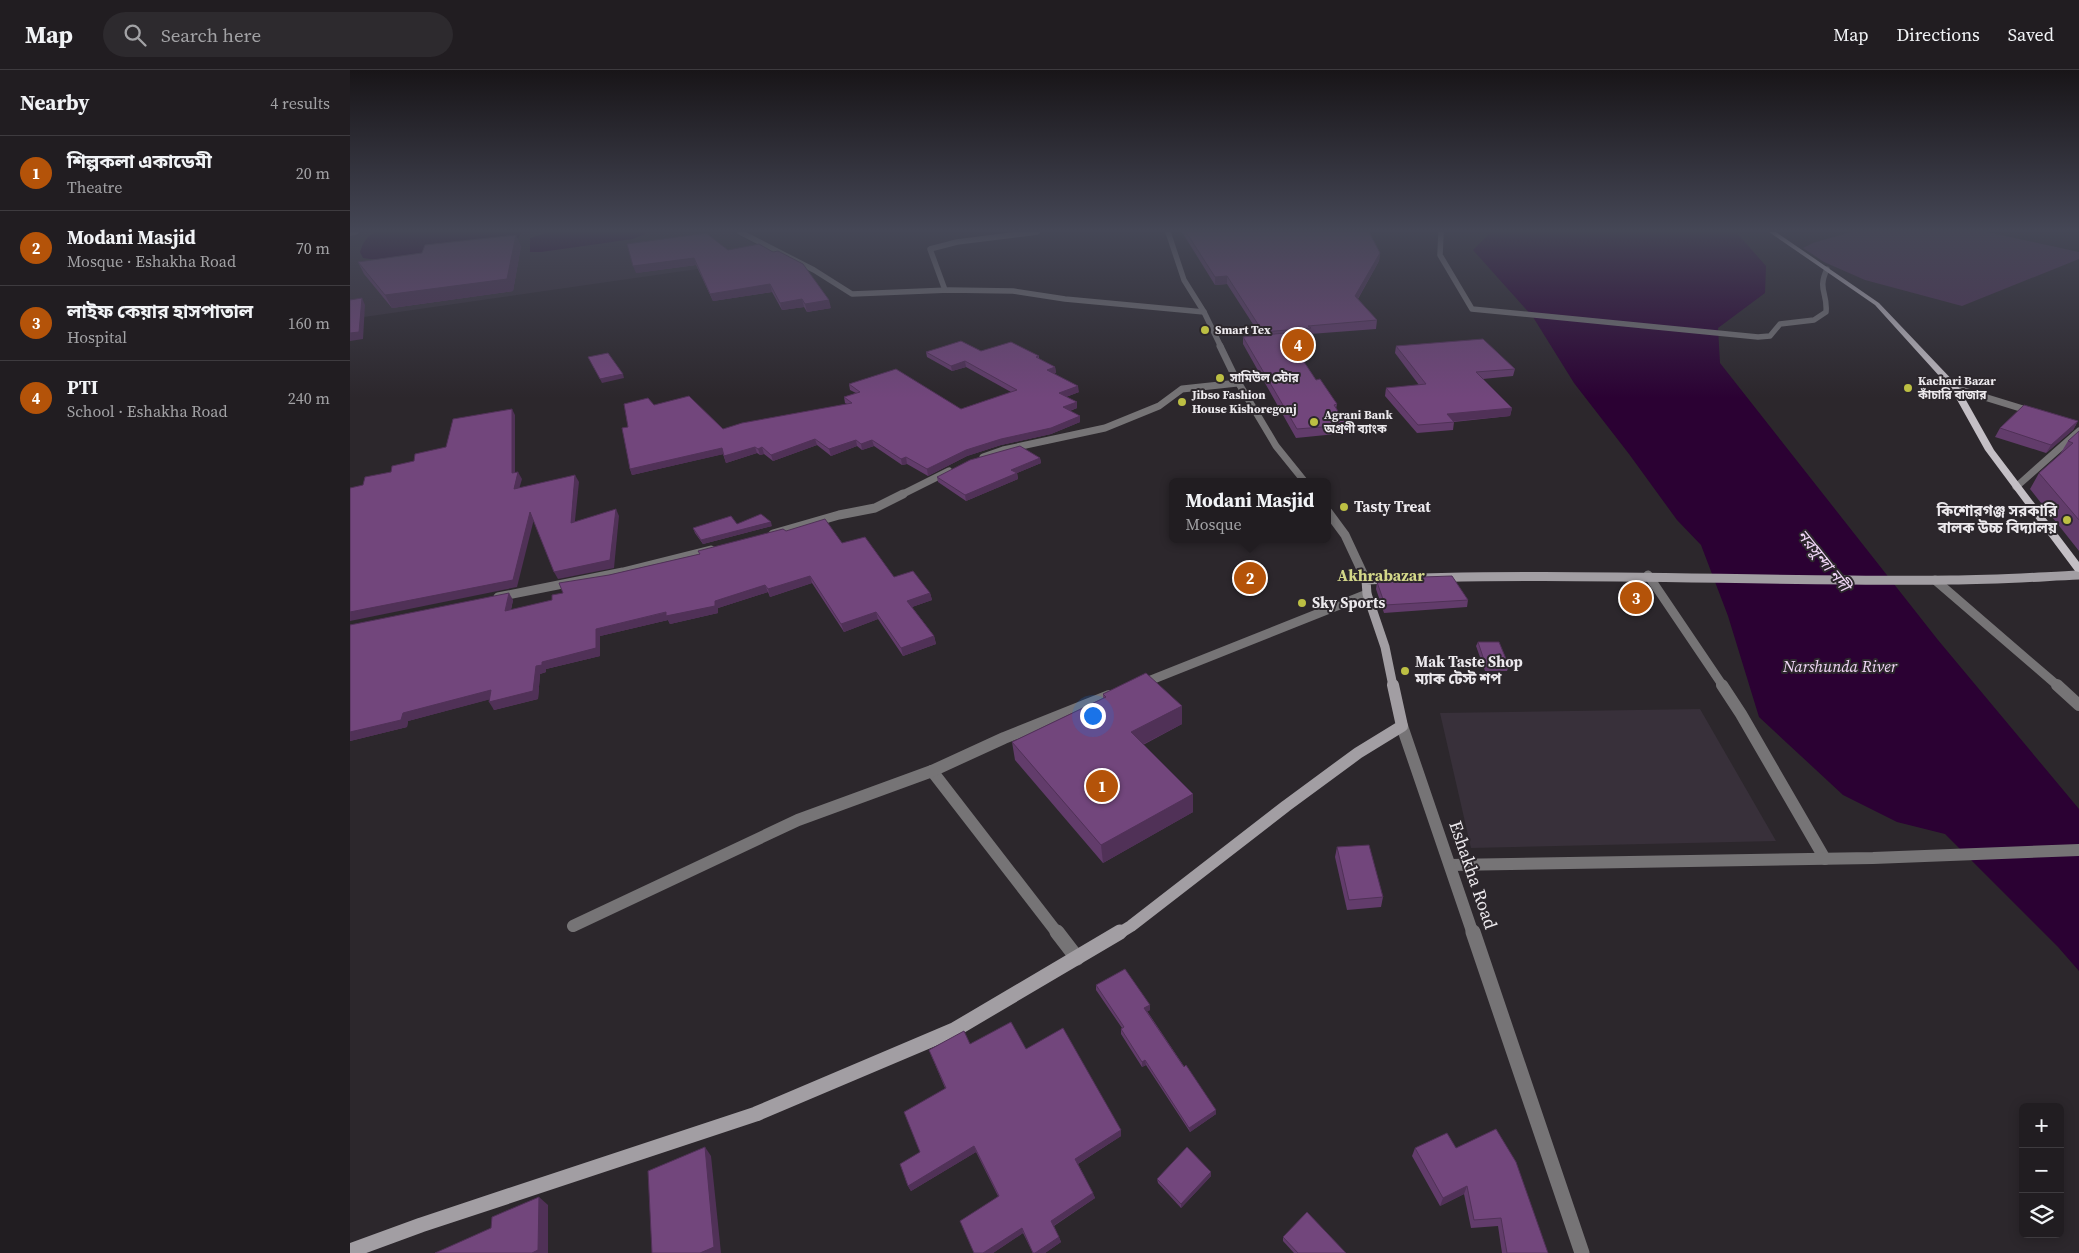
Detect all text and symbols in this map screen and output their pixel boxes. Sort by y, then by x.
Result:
search box [103,12,453,57]
text: Map [25,18,73,51]
icon: search [121,21,149,49]
text: Search here [161,22,261,48]
text: Map [1833,22,1869,47]
text: Directions [1897,22,1980,47]
text: Saved [2008,22,2054,47]
text: Nearby [20,88,90,117]
text: 4 results [270,92,330,114]
text: শিল্পকলা একাডেমী [67,148,212,174]
text: 1 [32,162,40,184]
text: 20 m [296,162,330,184]
text: Theatre [67,176,122,198]
text: Modani Masjid [67,224,196,250]
text: 2 [32,237,40,259]
text: 70 m [296,237,330,259]
text: Mosque · Eshakha Road [67,250,236,272]
text: লাইফ কেয়ার হাসপাতাল [67,298,253,324]
text: 3 [32,312,40,334]
text: 160 m [288,312,330,334]
place label: Smart Tex [1215,322,1271,338]
marker: Smart Tex [1199,324,1211,336]
text: Hospital [67,326,127,348]
pin: 4 [1282,326,1314,364]
place label: সামিউল স্টোর [1229,370,1300,386]
marker: সামিউল স্টোর [1214,372,1226,384]
place label: Kachari Bazar কাঁচারি বাজার [1917,373,1996,403]
text: PTI [67,374,98,400]
marker: Kachari Bazar কাঁচারি বাজার [1902,382,1914,394]
text: 4 [32,387,40,409]
text: 240 m [288,387,330,409]
place label: Jibso Fashion House Kishoregonj [1191,387,1297,417]
marker: Jibso Fashion House Kishoregonj [1176,396,1188,408]
text: School · Eshakha Road [67,400,228,422]
place label: Agrani Bank অগ্রণী ব্যাংক [1323,407,1393,437]
marker: Agrani Bank অগ্রণী ব্যাংক [1308,416,1320,428]
popup [1169,478,1331,543]
text: Modani Masjid [1186,487,1314,513]
place label: Tasty Treat [1354,496,1431,517]
place label: কিশোরগঞ্জ সরকারি বালক উচ্চ বিদ্যালয় [1936,500,2058,538]
marker: Tasty Treat [1338,501,1350,513]
text: Mosque [1186,513,1242,535]
marker: কিশোরগঞ্জ সরকারি বালক উচ্চ বিদ্যালয় [2061,514,2073,526]
water label: নরসুন্দা নদী [1792,525,1857,598]
pin: 2 [1234,559,1266,597]
district label: Akhrabazar [1337,564,1425,586]
pin: 3 [1620,579,1652,617]
place label: Sky Sports [1312,592,1386,613]
marker: Sky Sports [1296,597,1308,609]
place label: Mak Taste Shop ম্যাক টেস্ট শপ [1414,651,1523,689]
water label: Narshunda River [1782,655,1898,677]
marker: Mak Taste Shop ম্যাক টেস্ট শপ [1399,665,1411,677]
your location [1080,703,1106,729]
pin: 1 [1086,767,1118,805]
street label: Eshakha Road [1443,817,1504,932]
map controls [2019,1103,2064,1238]
button: + [2019,1103,2064,1148]
button: − [2019,1148,2064,1193]
button: layers [2019,1193,2064,1238]

